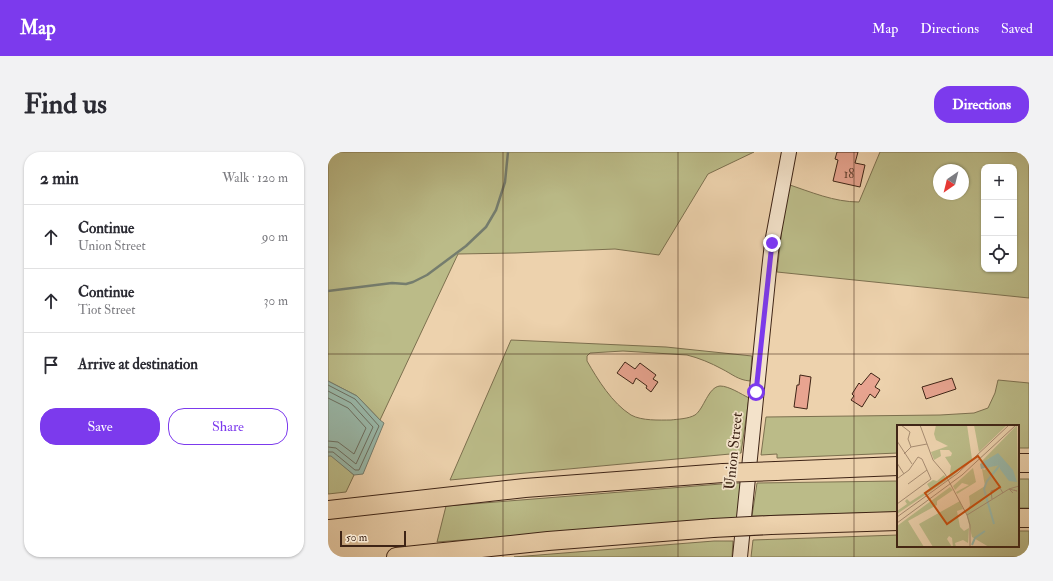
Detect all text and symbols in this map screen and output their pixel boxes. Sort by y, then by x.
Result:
text: Map [20,16,56,40]
text: Map [872,20,898,37]
text: Directions [920,20,979,37]
text: Saved [1001,20,1033,37]
button: Directions [934,86,1029,123]
text: Find us [24,87,107,122]
north arrow [933,164,969,200]
map controls [981,164,1017,272]
button: + [981,164,1017,200]
house number: 18 [844,166,854,182]
text: 2 min [40,168,79,189]
text: Walk · 120 m [222,170,288,186]
button: − [981,200,1017,236]
text: Continue [78,219,134,238]
icon: ahead [40,226,62,248]
text: 90 m [262,229,288,245]
route end [763,234,781,252]
button: locate [981,236,1017,272]
text: Union Street [78,238,146,254]
text: Continue [78,283,134,302]
icon: ahead [40,290,62,312]
text: 30 m [264,293,288,309]
text: Tiot Street [78,302,135,318]
icon: arrive [40,354,62,376]
text: Arrive at destination [78,355,198,374]
route start [747,383,765,401]
button: Save [40,408,160,445]
button: Share [168,408,288,445]
street label: Union Street [720,411,747,491]
inset map [897,425,1019,547]
scale bar [340,529,406,548]
text: 50 m [346,531,367,544]

